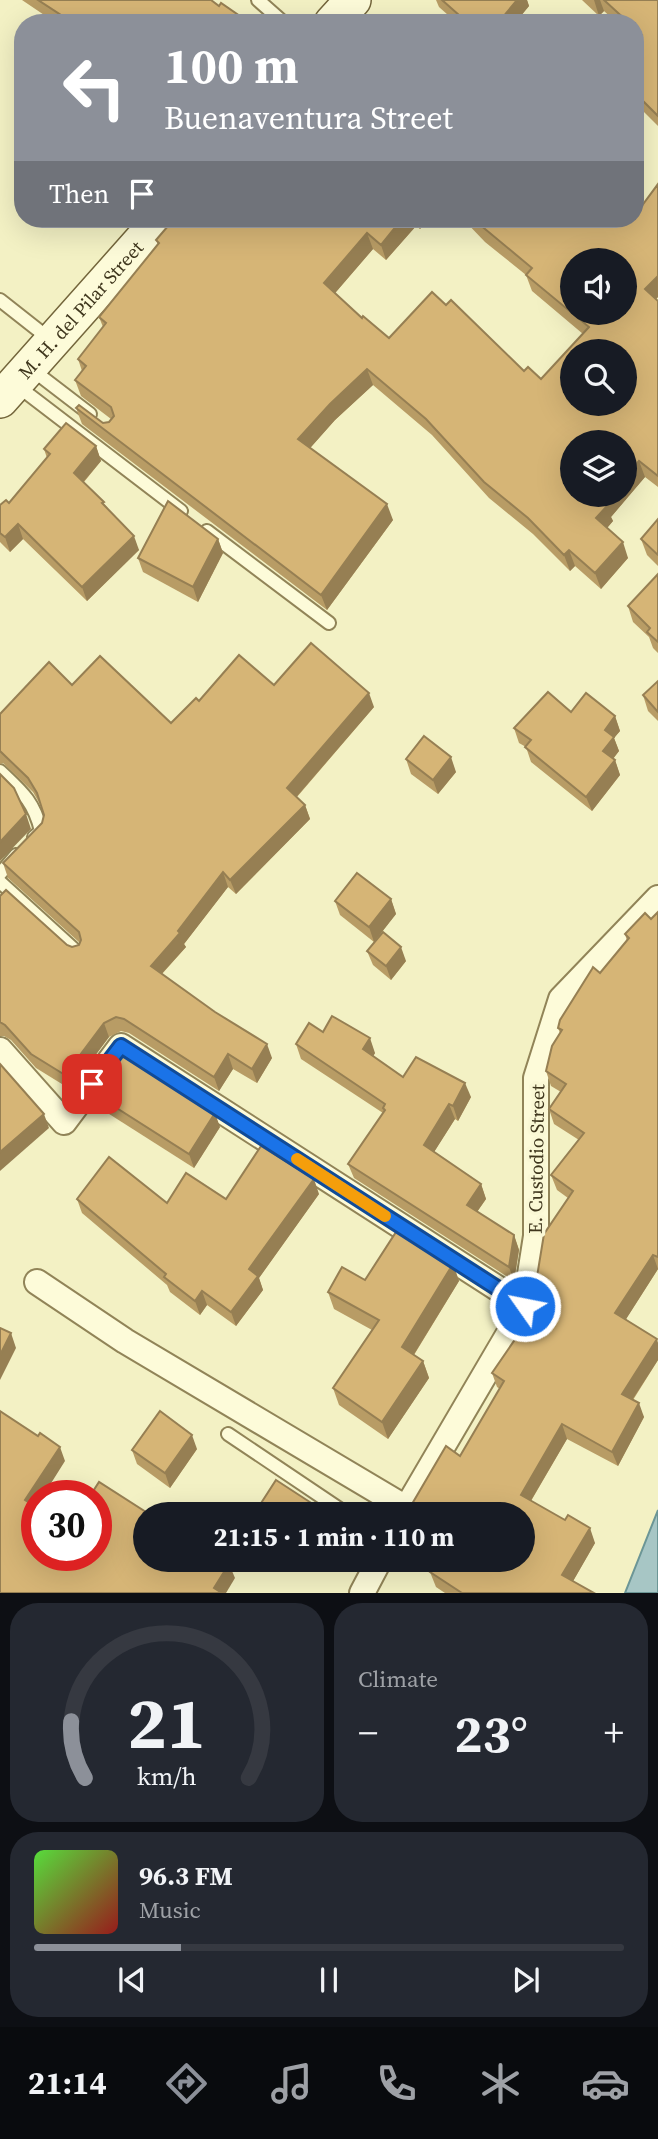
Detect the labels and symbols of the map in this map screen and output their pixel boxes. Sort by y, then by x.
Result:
street label: M. H. del Pilar Street [12,234,149,384]
pin [62,1054,122,1114]
street label: E. Custodio Street [522,1083,550,1234]
position arrow [488,1269,562,1343]
speed limit sign: 30 [21,1480,112,1571]

